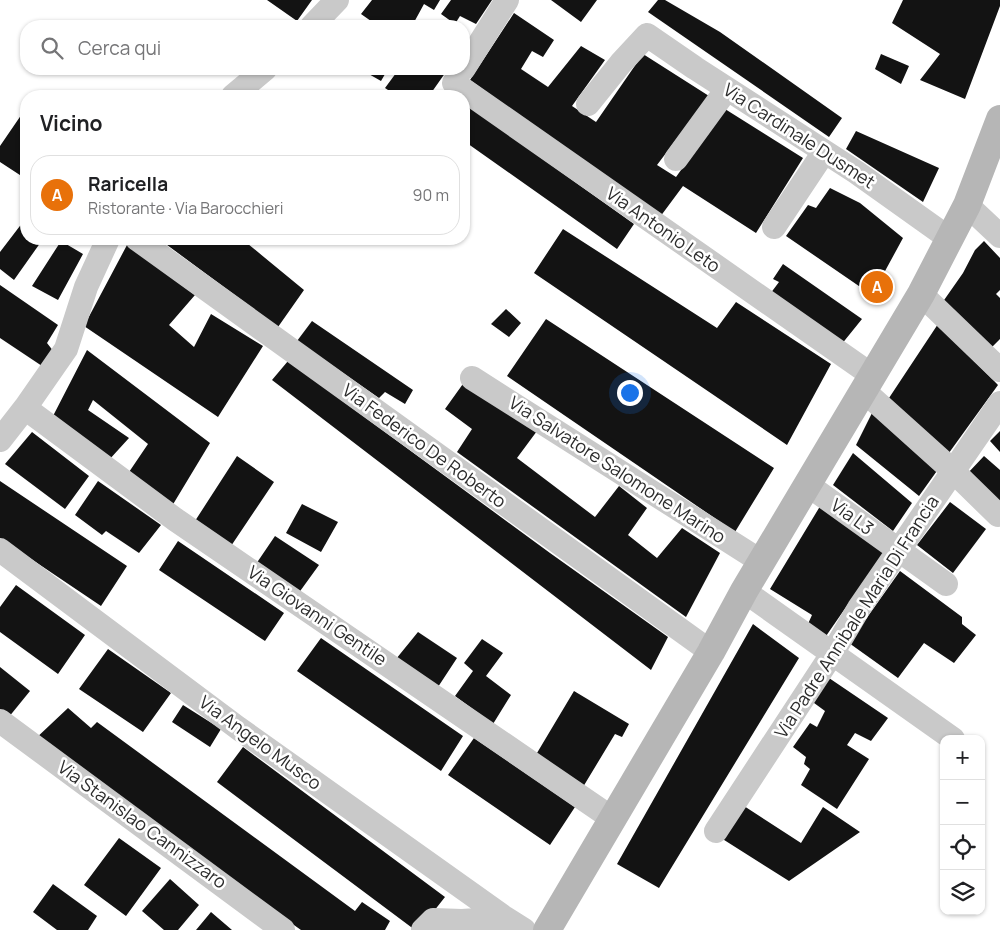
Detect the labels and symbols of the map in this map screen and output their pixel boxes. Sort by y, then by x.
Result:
street label: Via Cardinale Dusmet [719,77,880,193]
street label: Via Antonio Leto [602,181,725,278]
pin: A [861,268,893,306]
street label: Via Federico De Roberto [338,378,511,513]
your location [617,380,643,406]
street label: Via Salvatore Salomone Marino [505,390,731,548]
street label: Via Padre Annibale Maria Di Francia [769,490,944,742]
street label: Via L3 [826,493,879,540]
street label: Via Giovanni Gentile [243,560,392,671]
street label: Via Angelo Musco [195,690,327,795]
street label: Via Stanislao Cannizzaro [53,755,232,894]

